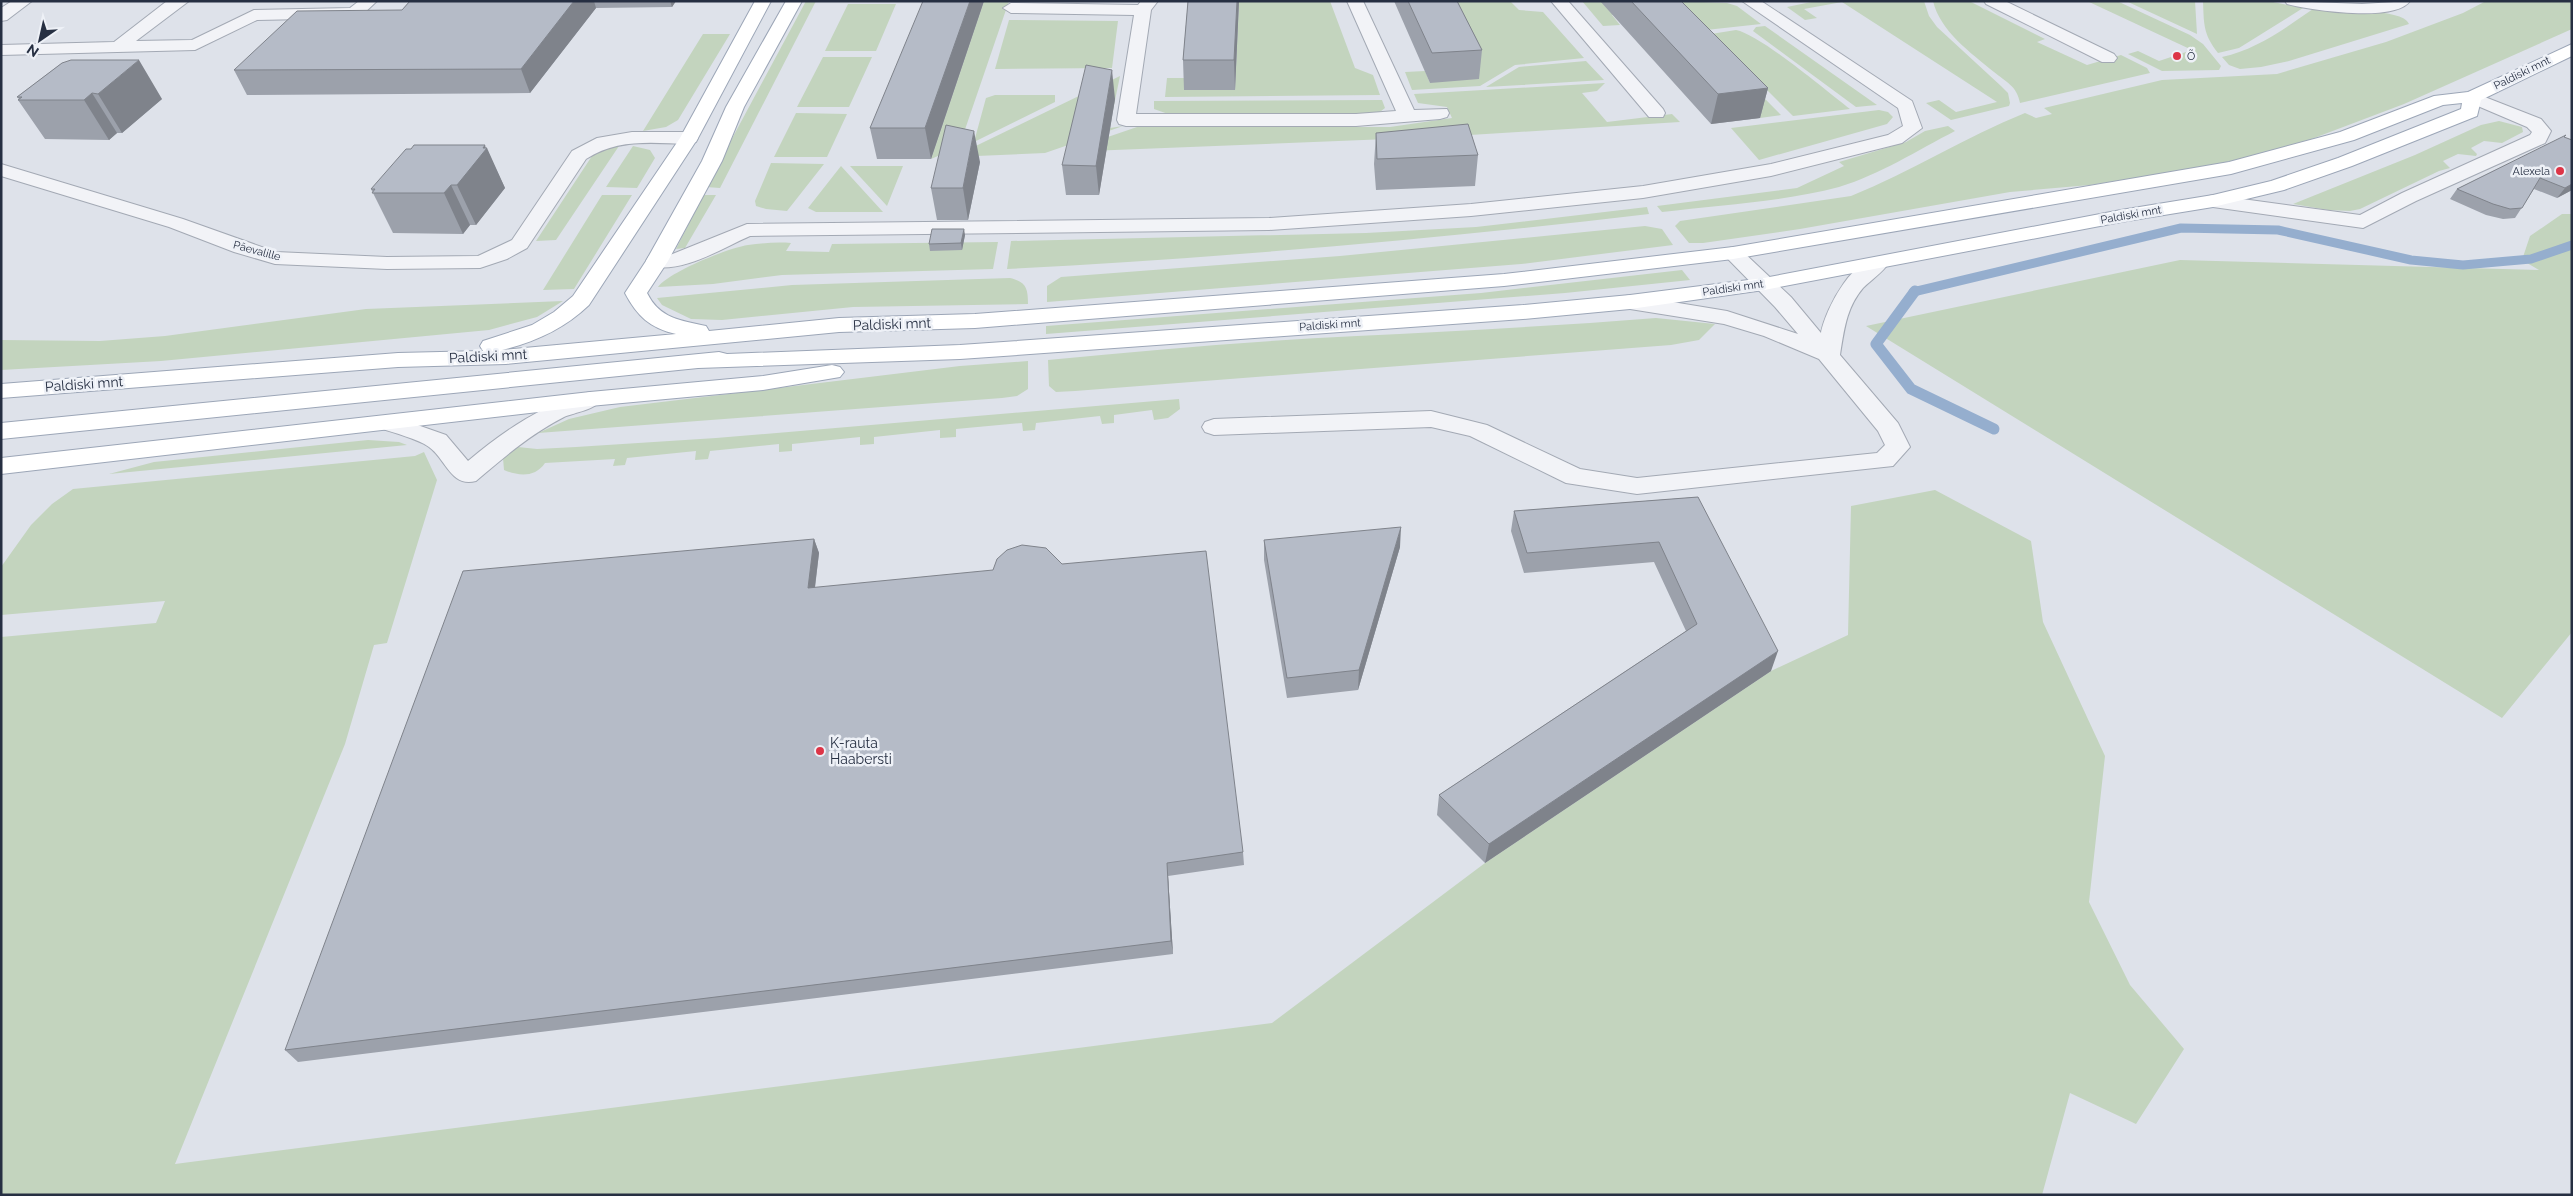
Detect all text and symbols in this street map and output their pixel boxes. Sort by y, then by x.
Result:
north arrow [15,15,65,65]
text: N [24,41,42,60]
place label: Õ [2187,49,2195,63]
marker: Õ [2171,50,2183,62]
street label: Paldiski mnt [2492,54,2553,92]
place label: Alexela [2513,165,2550,178]
marker: Alexela [2554,165,2566,177]
street label: Paldiski mnt [2100,203,2163,227]
street label: Päevalille [232,238,283,264]
street label: Paldiski mnt [1702,277,1765,299]
street label: Paldiski mnt [853,315,932,333]
street label: Paldiski mnt [1299,316,1361,334]
street label: Paldiski mnt [448,346,528,366]
street label: Paldiski mnt [44,373,124,395]
place label: K-rauta Haabersti [830,735,892,767]
marker: K-rauta Haabersti [814,745,826,757]

